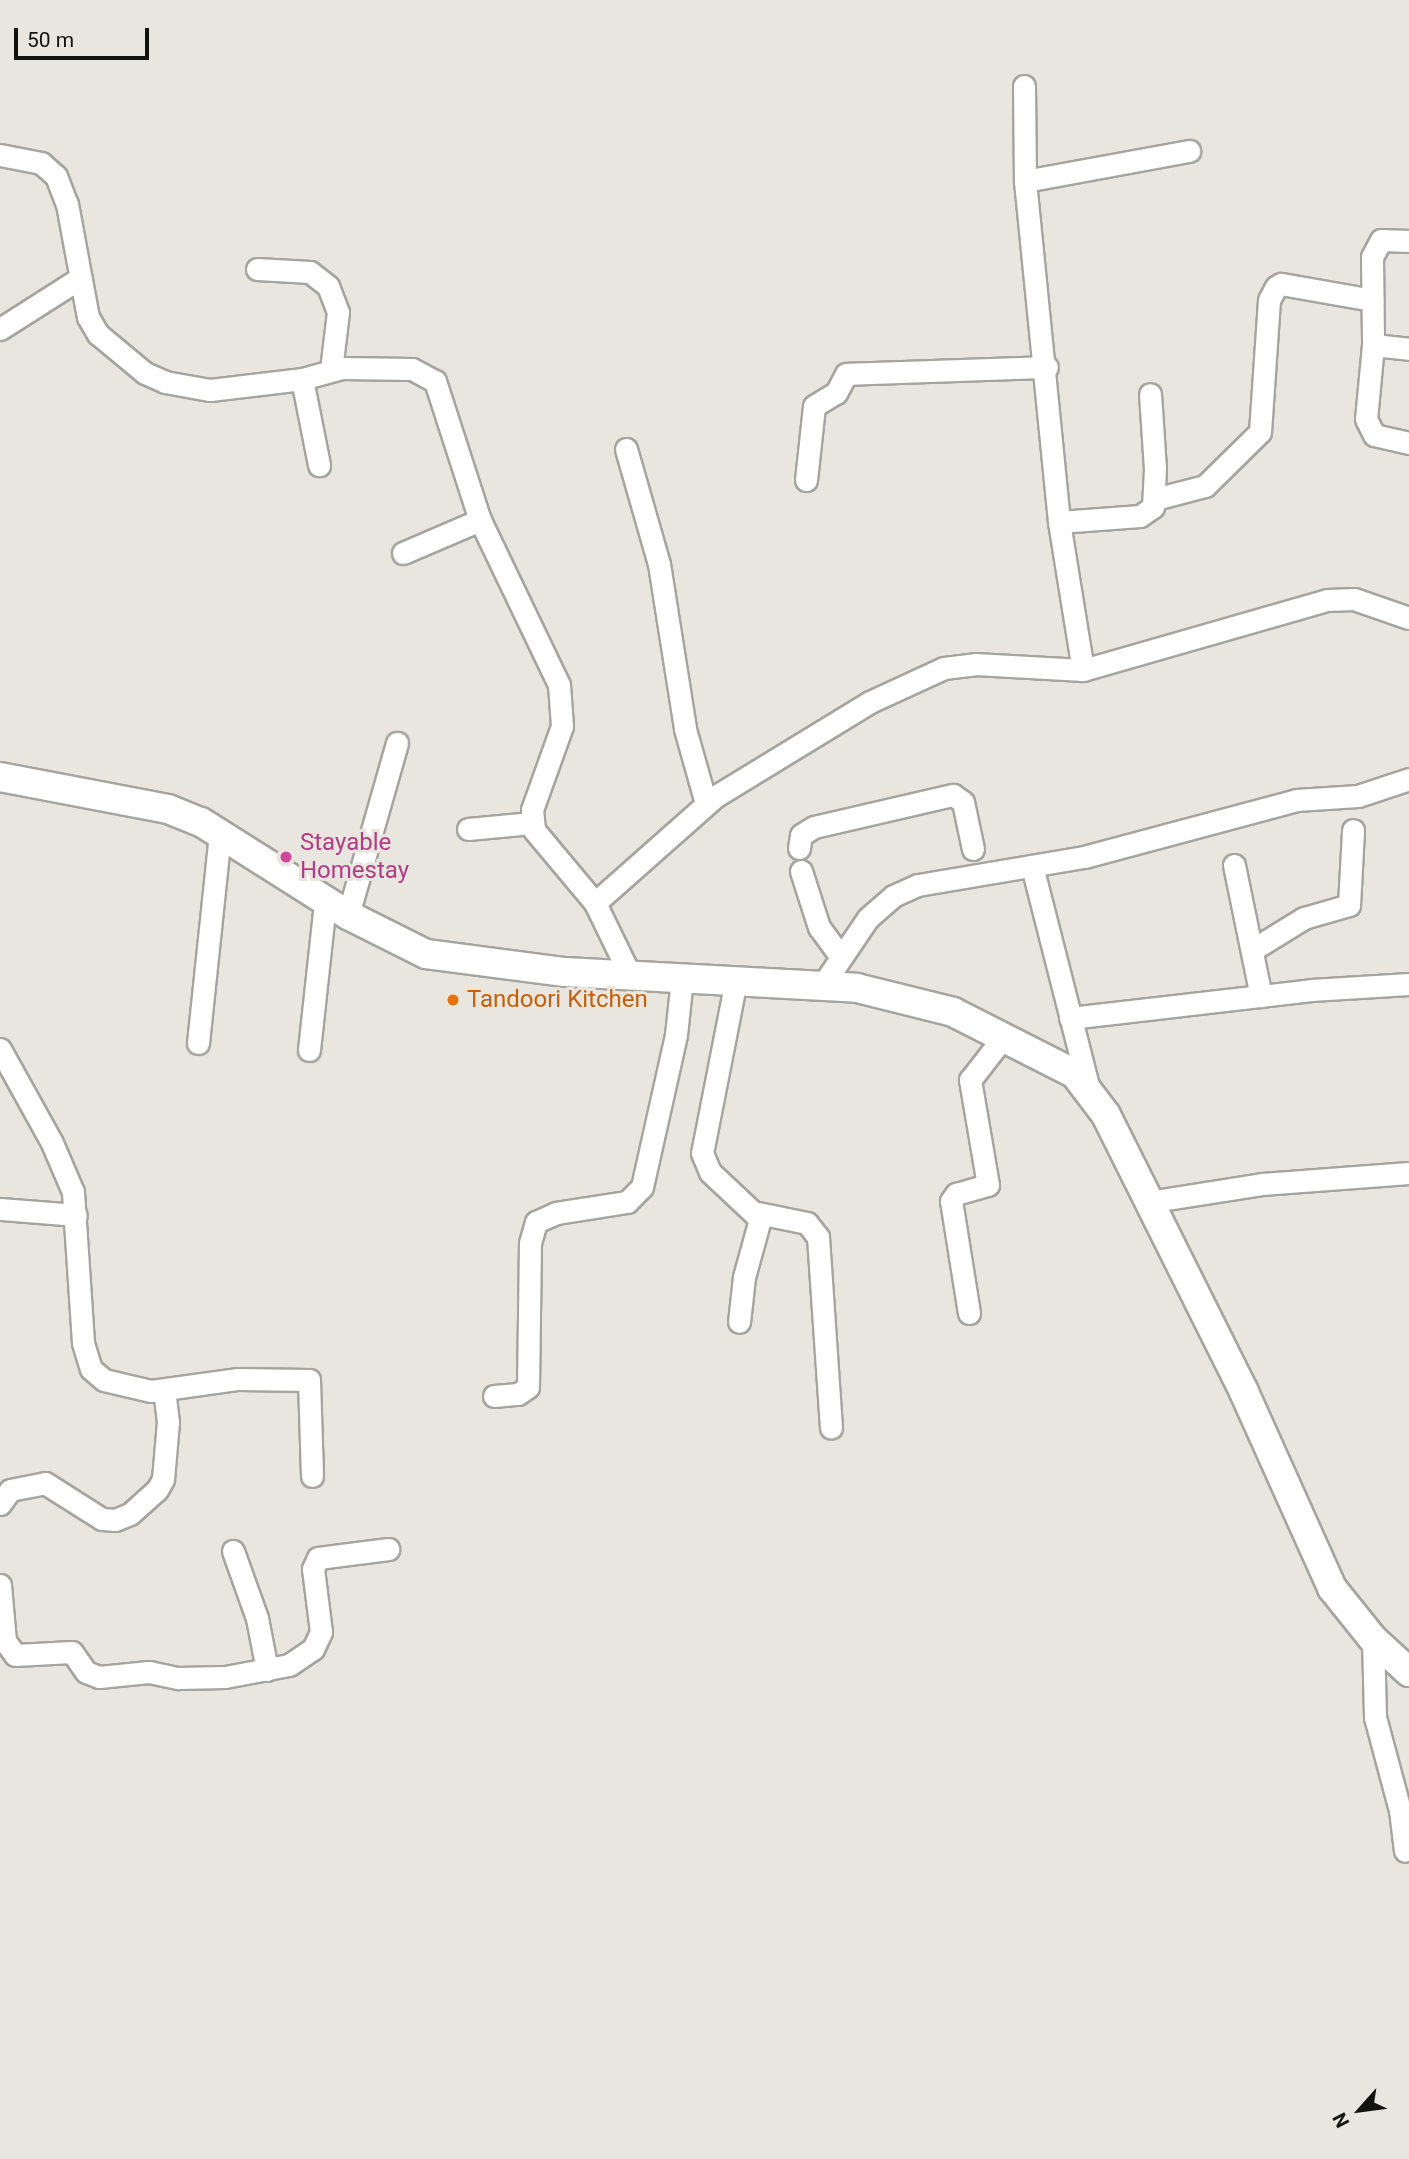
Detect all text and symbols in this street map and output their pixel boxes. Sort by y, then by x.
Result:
scale bar [18,14,152,58]
text: 50 m [27,28,74,52]
place label: Stayable Homestay [300,829,409,885]
marker: Stayable Homestay [278,849,294,865]
place label: Tandoori Kitchen [467,986,648,1014]
marker: Tandoori Kitchen [445,992,461,1008]
north arrow [1325,2075,1395,2145]
text: N [1328,2109,1354,2131]

